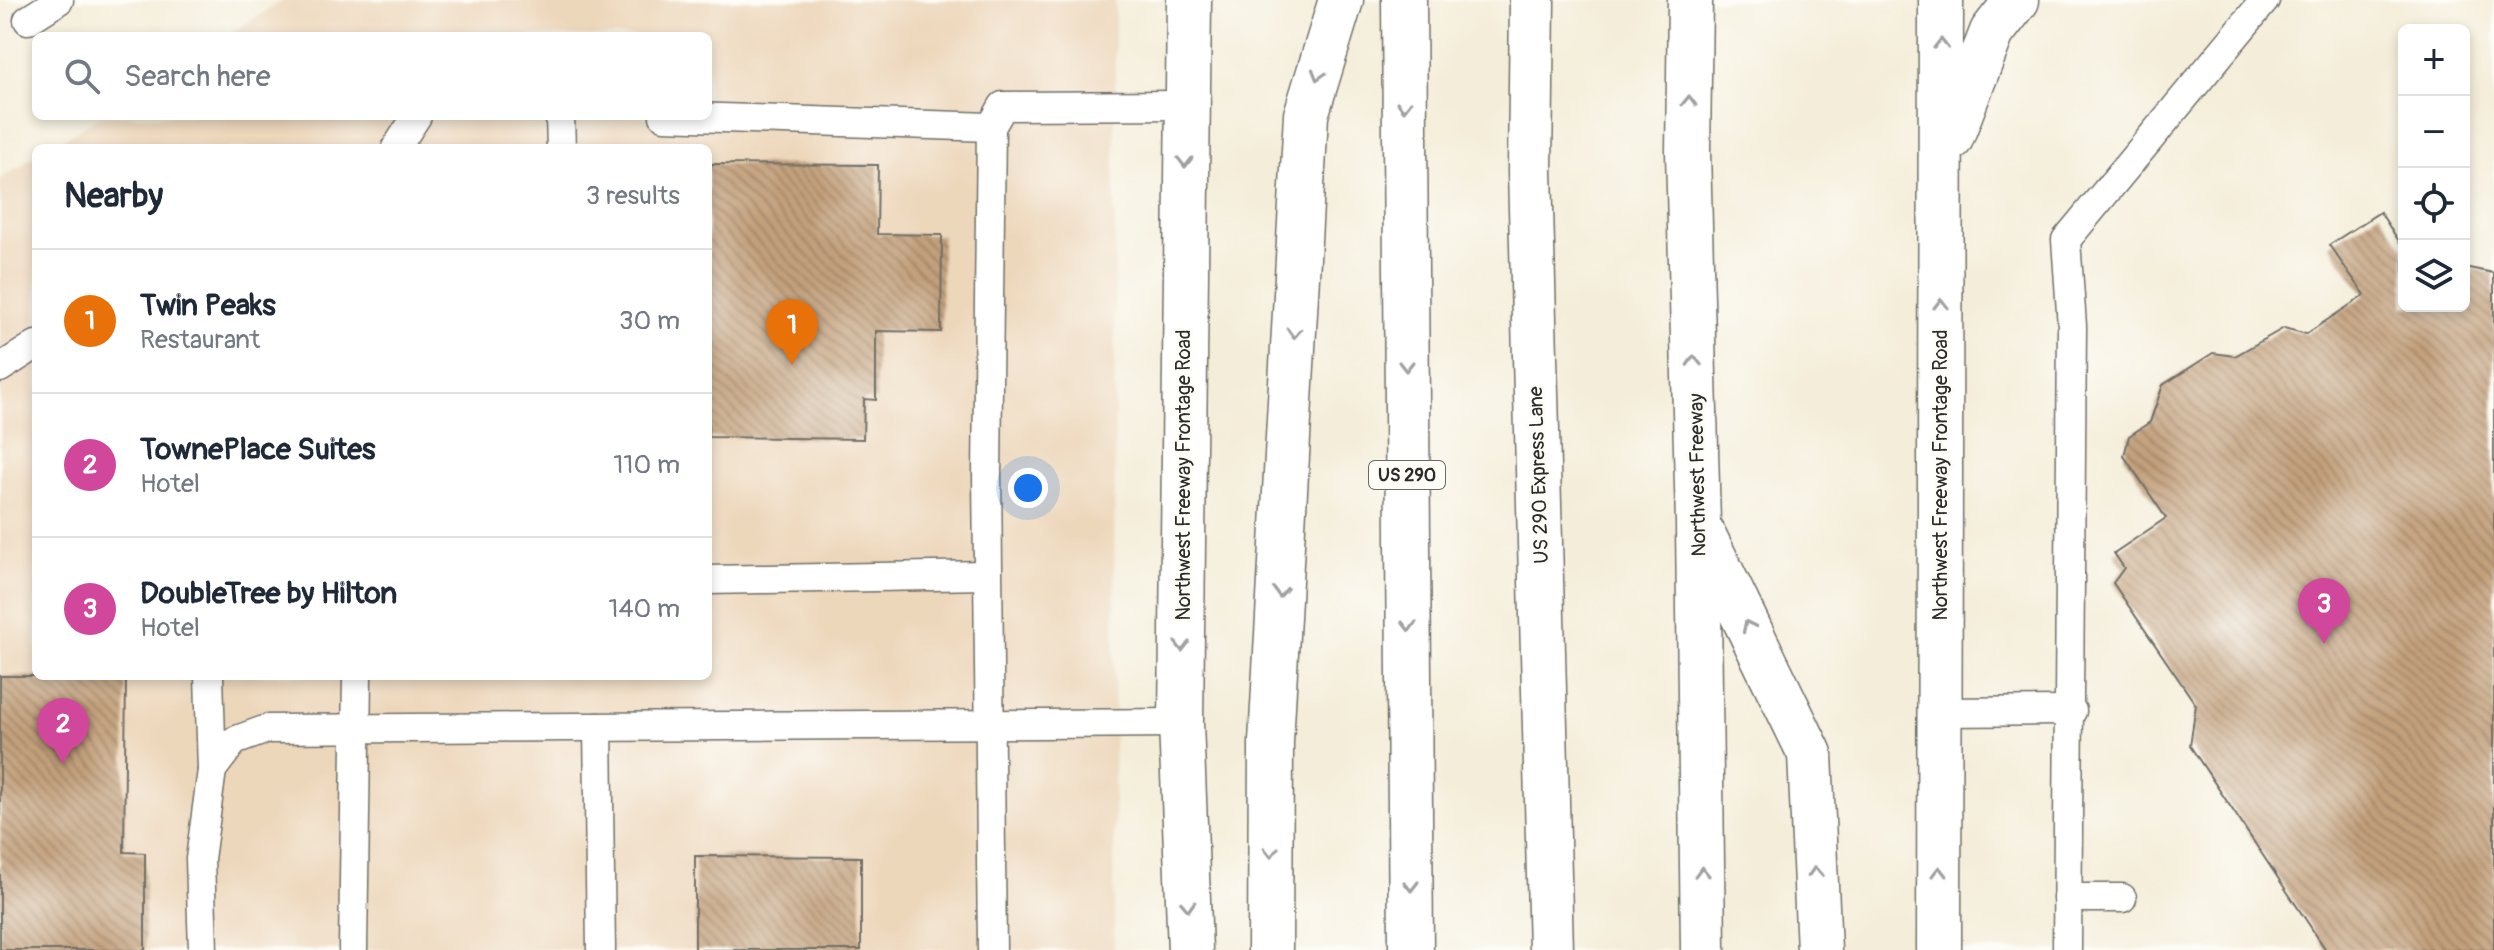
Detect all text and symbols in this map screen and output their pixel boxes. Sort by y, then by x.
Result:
map controls [2398,24,2470,312]
button: + [2398,24,2470,96]
search box [32,32,712,120]
one-way arrow [1932,37,1950,50]
icon: search [60,54,104,98]
text: Search here [124,58,271,95]
one-way arrow [1311,67,1327,81]
one-way arrow [1680,94,1697,107]
button: − [2398,96,2470,168]
one-way arrow [1396,100,1413,113]
one-way arrow [1176,156,1194,169]
button: locate [2398,168,2470,240]
text: Nearby [64,175,163,218]
text: 3 results [586,180,680,212]
button: layers [2398,240,2470,312]
text: Twin Peaks [140,287,276,324]
one-way arrow [1932,297,1950,310]
pin: 1 [766,299,818,365]
text: 1 [85,305,95,337]
text: 30 m [619,305,680,337]
text: Restaurant [140,324,260,356]
one-way arrow [1286,327,1303,340]
street label: Northwest Freeway Frontage Road [1171,329,1196,621]
street label: Northwest Freeway Frontage Road [1928,329,1953,621]
one-way arrow [1685,354,1702,367]
one-way arrow [1398,360,1415,373]
street label: US 290 Express Lane [1523,386,1554,564]
street label: Northwest Freeway [1684,393,1711,557]
text: TownePlace Suites [140,431,376,468]
text: 2 [83,449,97,481]
text: 110 m [613,449,680,481]
road number: US 290 [1369,461,1445,489]
text: Hotel [140,468,200,500]
your location [1008,468,1048,508]
text: DoubleTree by Hilton [140,575,397,612]
pin: 3 [2298,578,2350,644]
one-way arrow [1271,586,1288,599]
text: 3 [83,593,97,625]
text: 140 m [608,593,680,625]
text: Hotel [140,612,200,644]
one-way arrow [1400,620,1417,633]
one-way arrow [1742,620,1758,635]
one-way arrow [1173,640,1191,653]
pin: 2 [37,698,89,764]
one-way arrow [1262,846,1280,859]
one-way arrow [1693,865,1711,878]
one-way arrow [1807,865,1824,878]
one-way arrow [1930,865,1947,878]
one-way arrow [1402,880,1419,893]
one-way arrow [1180,900,1197,913]

